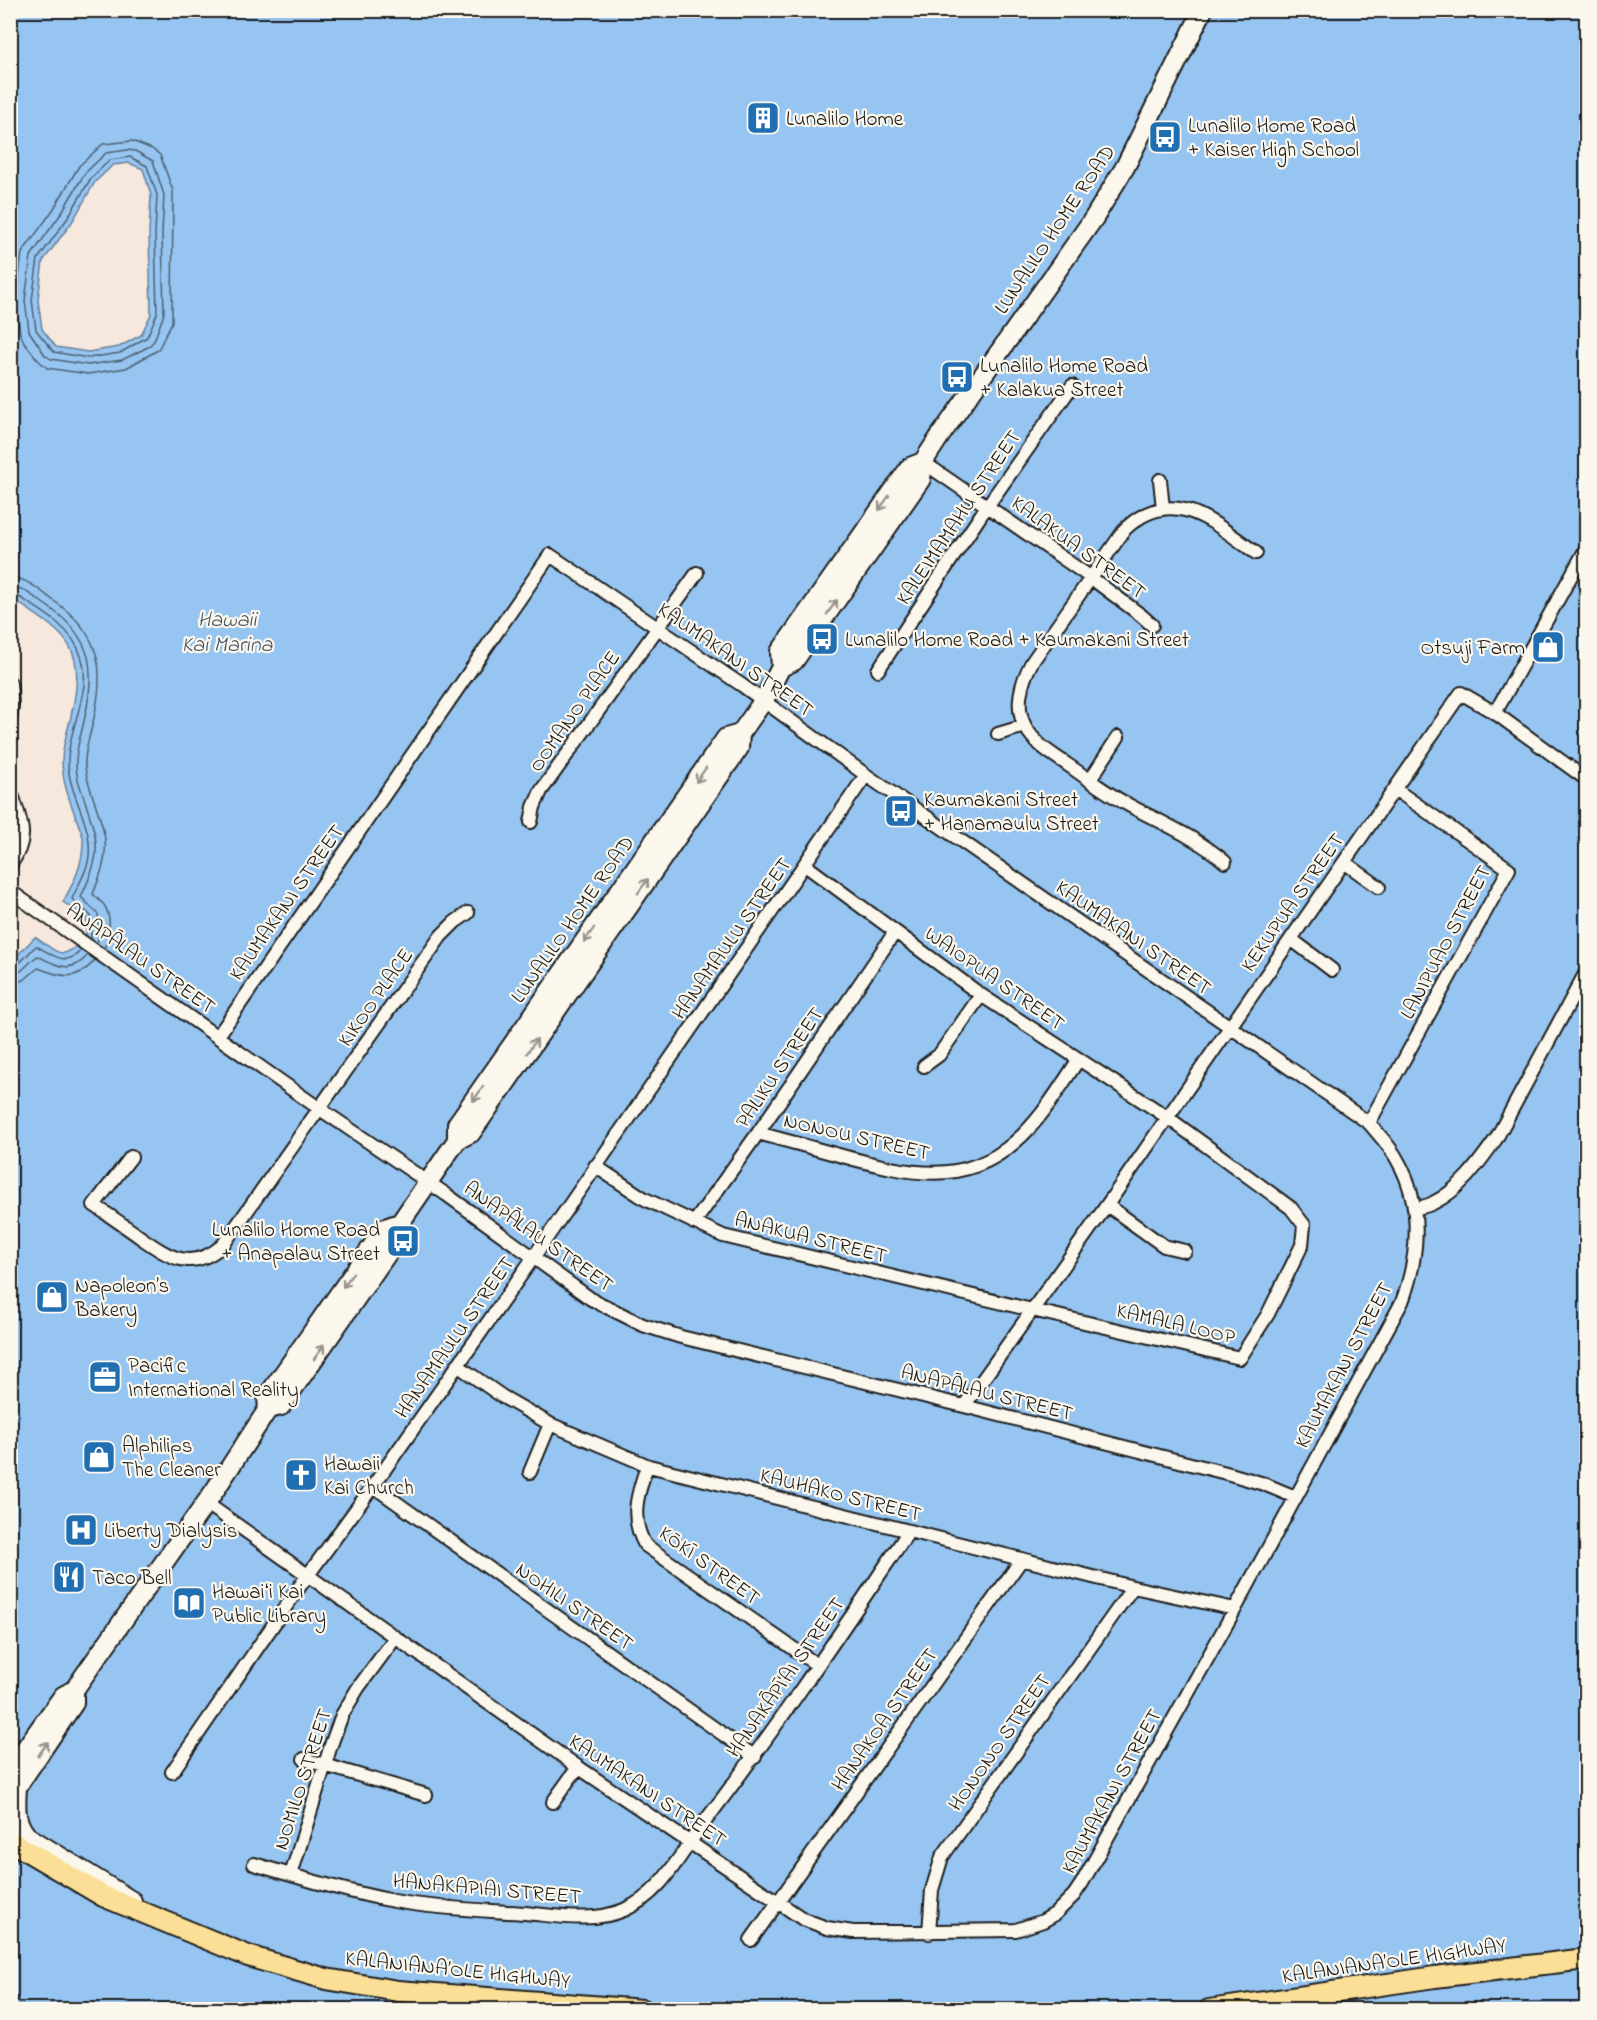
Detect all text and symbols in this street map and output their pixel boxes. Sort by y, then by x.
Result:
building icon: Lunalilo Home [745,100,781,136]
place label: Lunalilo Home [786,105,904,135]
place label: Lunalilo Home Road + Kaiser High School [1188,112,1359,168]
bus stop icon: Lunalilo Home Road + Kaiser High School [1147,119,1183,155]
street label: LUNALILO HOME ROAD [988,140,1124,321]
place label: Lunalilo Home Road + Kalakua Street [980,352,1148,406]
bus stop icon: Lunalilo Home Road + Kalakua Street [939,359,975,395]
street label: KALEIMAMAHU STREET [890,425,1029,612]
street label: KALAKUA STREET [1004,489,1151,608]
one-way arrow [878,494,890,511]
street label: KAUMAKANI STREET [651,596,819,726]
one-way arrow [826,600,838,616]
water label: Hawaii Kai Marina [182,605,273,662]
bus stop icon: Lunalilo Home Road + Kaumakani Street [804,621,840,657]
place label: Lunalilo Home Road + Kaumakani Street [845,626,1189,656]
shop icon: Otsuji Farm [1530,629,1566,665]
place label: Otsuji Farm [1421,634,1525,664]
street label: OOMANO PLACE [523,645,629,779]
one-way arrow [695,766,707,782]
place label: Kaumakani Street + Hanamaulu Street [924,786,1099,840]
bus stop icon: Kaumakani Street + Hanamaulu Street [883,793,919,829]
street label: KAUMAKANI STREET [223,819,353,987]
street label: KEKUPUA STREET [1235,828,1353,979]
street label: LUNALILO HOME ROAD [504,830,643,1010]
street label: HANAMAULU STREET [665,852,800,1026]
street label: LANIPUAO STREET [1393,861,1500,1025]
street label: KAUMAKANI STREET [1049,874,1217,1004]
one-way arrow [637,878,649,895]
street label: ANAPĀLAU STREET [59,897,221,1023]
street label: WAIOPUA STREET [918,920,1070,1039]
one-way arrow [583,926,595,942]
street label: KIKOO PLACE [332,943,422,1053]
street label: PALIKU STREET [729,1002,832,1134]
one-way arrow [526,1038,538,1055]
one-way arrow [472,1086,484,1102]
street label: NONOU STREET [781,1107,933,1169]
street label: ANAPĀLAU STREET [457,1175,619,1301]
street label: ANAKUA STREET [731,1205,890,1272]
place label: Lunalilo Home Road + Anapalau Street [212,1216,380,1270]
bus stop icon: Lunalilo Home Road + Anapalau Street [385,1223,421,1259]
street label: HANAMAULU STREET [388,1251,523,1425]
place label: Napoleon’s Bakery [74,1272,169,1328]
one-way arrow [342,1272,354,1288]
street label: KAUMAKANI STREET [1288,1278,1401,1454]
shop icon: Napoleon’s Bakery [34,1279,70,1315]
street label: KAMALA LOOP [1113,1297,1238,1353]
one-way arrow [313,1344,325,1361]
place label: Pacific International Reality [128,1352,299,1408]
street label: ANAPĀLAU STREET [897,1358,1076,1430]
office icon: Pacific International Reality [87,1359,123,1395]
place label: Alphilips The Cleaner [122,1432,221,1486]
shop icon: Alphilips The Cleaner [81,1439,117,1475]
place label: Hawaii Kai Church [324,1450,414,1504]
church icon: Hawaii Kai Church [283,1457,319,1493]
street label: KAUHAKO STREET [757,1461,924,1530]
hospital icon: Liberty Dialysis [63,1512,99,1548]
place label: Liberty Dialysis [104,1517,237,1549]
street label: KŌKĪ STREET [652,1520,766,1614]
street label: NOHILI STREET [509,1556,639,1659]
restaurant icon: Taco Bell [51,1559,87,1595]
place label: Taco Bell [92,1564,171,1594]
place label: Hawaiʻi Kai Public Library [212,1578,326,1634]
library icon: Hawaiʻi Kai Public Library [171,1585,207,1621]
street label: HANAKĀPĪ‘AI STREET [720,1592,853,1765]
street label: HANAKOA STREET [825,1642,946,1798]
street label: HONONO STREET [942,1668,1059,1818]
street label: KAUMAKANI STREET [1055,1704,1171,1880]
street label: NOMILO STREET [267,1705,341,1854]
street label: KAUMAKANI STREET [562,1728,732,1856]
one-way arrow [37,1741,49,1757]
street label: HANAKAPIAI STREET [391,1867,582,1913]
street label: KALANIANA’OLE HIGHWAY [1280,1931,1509,1993]
street label: KALANIANA’OLE HIGHWAY [344,1944,572,1998]

